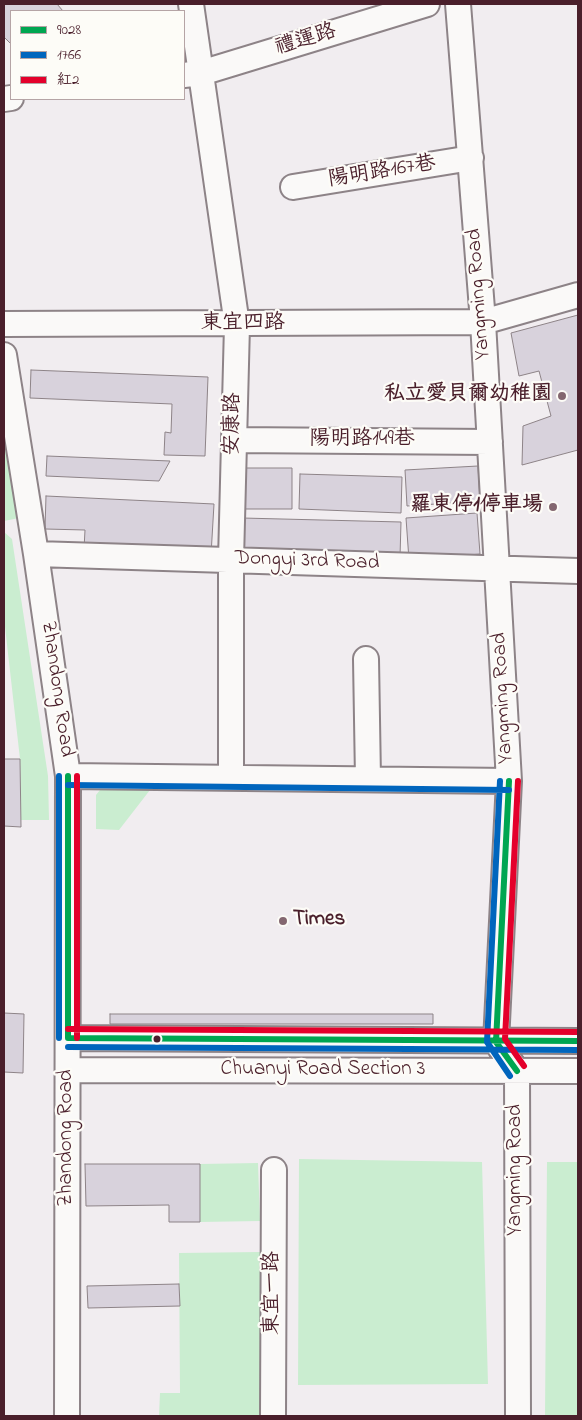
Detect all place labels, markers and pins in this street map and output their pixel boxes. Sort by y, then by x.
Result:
place label: 私立愛貝爾幼稚園 [384,383,552,409]
marker: 私立愛貝爾幼稚園 [556,390,568,402]
place label: 羅東停1停車場 [410,494,543,520]
marker: 羅東停1停車場 [547,501,559,513]
place label: Times [293,908,345,934]
marker: Times [277,915,289,927]
unlabelled marker [152,1034,162,1044]

